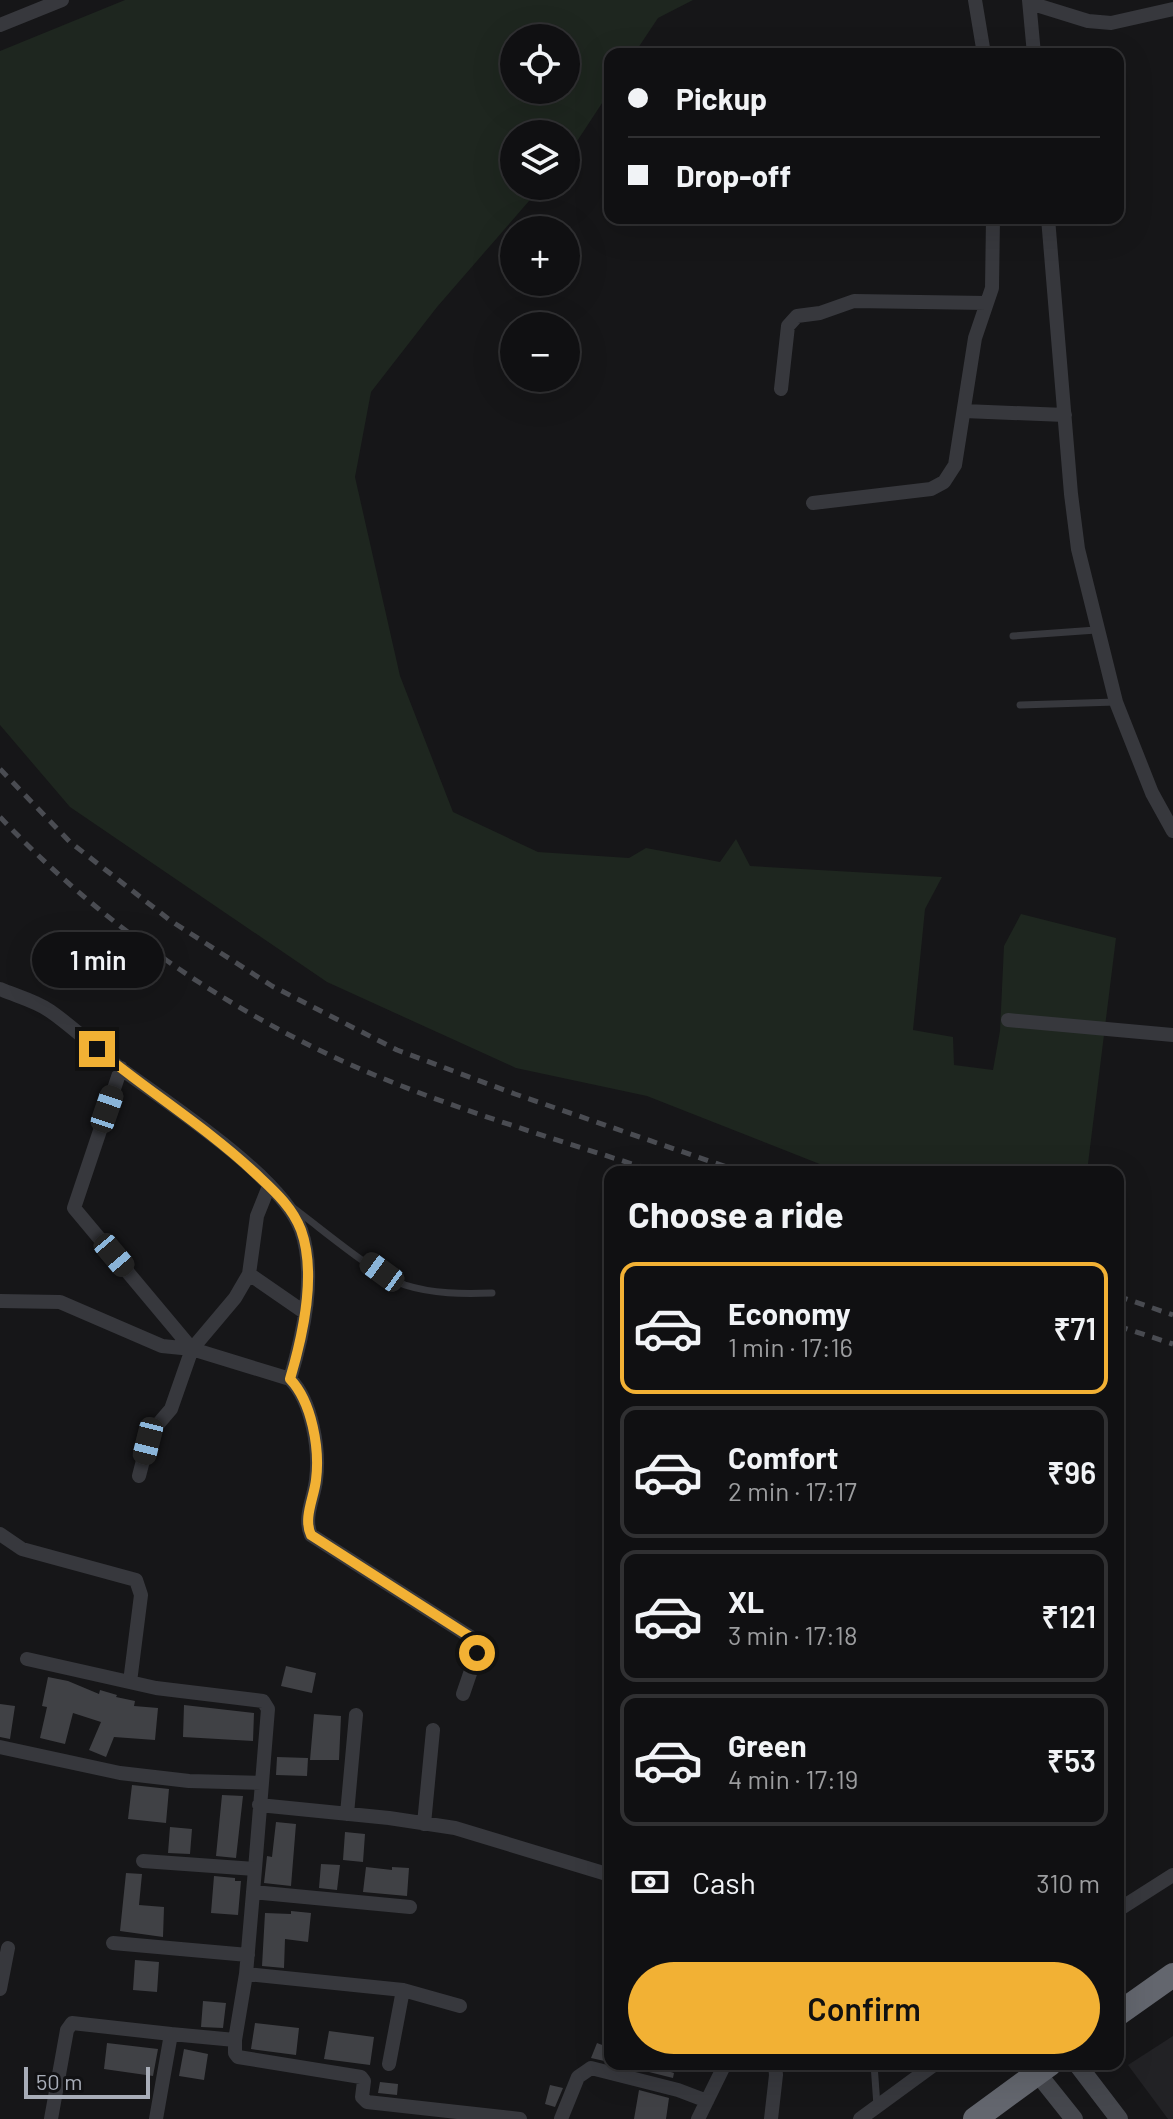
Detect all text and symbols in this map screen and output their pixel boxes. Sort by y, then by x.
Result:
map controls [500,24,580,392]
button: locate [500,24,580,104]
text: Pickup [676,80,767,116]
button: layers [500,120,580,200]
text: Drop-off [676,157,791,193]
button: + [500,216,580,296]
button: − [500,312,580,392]
callout: 1 min [31,933,163,989]
text: 1 min [70,944,126,975]
route end [79,1031,115,1067]
car [88,1082,126,1136]
text: Choose a ride [628,1192,844,1235]
car [89,1229,139,1281]
car [356,1248,408,1296]
icon: car [632,1292,704,1364]
text: Economy [728,1295,851,1331]
text: ₹71 [1053,1310,1096,1346]
text: 1 min · 17:16 [728,1331,853,1362]
car [131,1415,165,1467]
icon: car [632,1436,704,1508]
text: Comfort [728,1439,838,1475]
text: ₹96 [1047,1454,1096,1490]
text: 2 min · 17:17 [728,1475,857,1506]
icon: car [632,1580,704,1652]
text: XL [728,1583,764,1619]
text: ₹121 [1041,1598,1096,1634]
text: 3 min · 17:18 [728,1619,857,1650]
route start [459,1635,495,1671]
icon: car [632,1724,704,1796]
text: Green [728,1727,807,1763]
text: ₹53 [1047,1742,1096,1778]
text: 4 min · 17:19 [728,1763,858,1794]
icon: cash [628,1860,672,1904]
text: Cash [692,1864,756,1900]
text: 310 m [1036,1867,1100,1898]
button: Confirm [628,1962,1100,2054]
scale bar [24,2063,150,2099]
text: 50 m [36,2068,82,2094]

